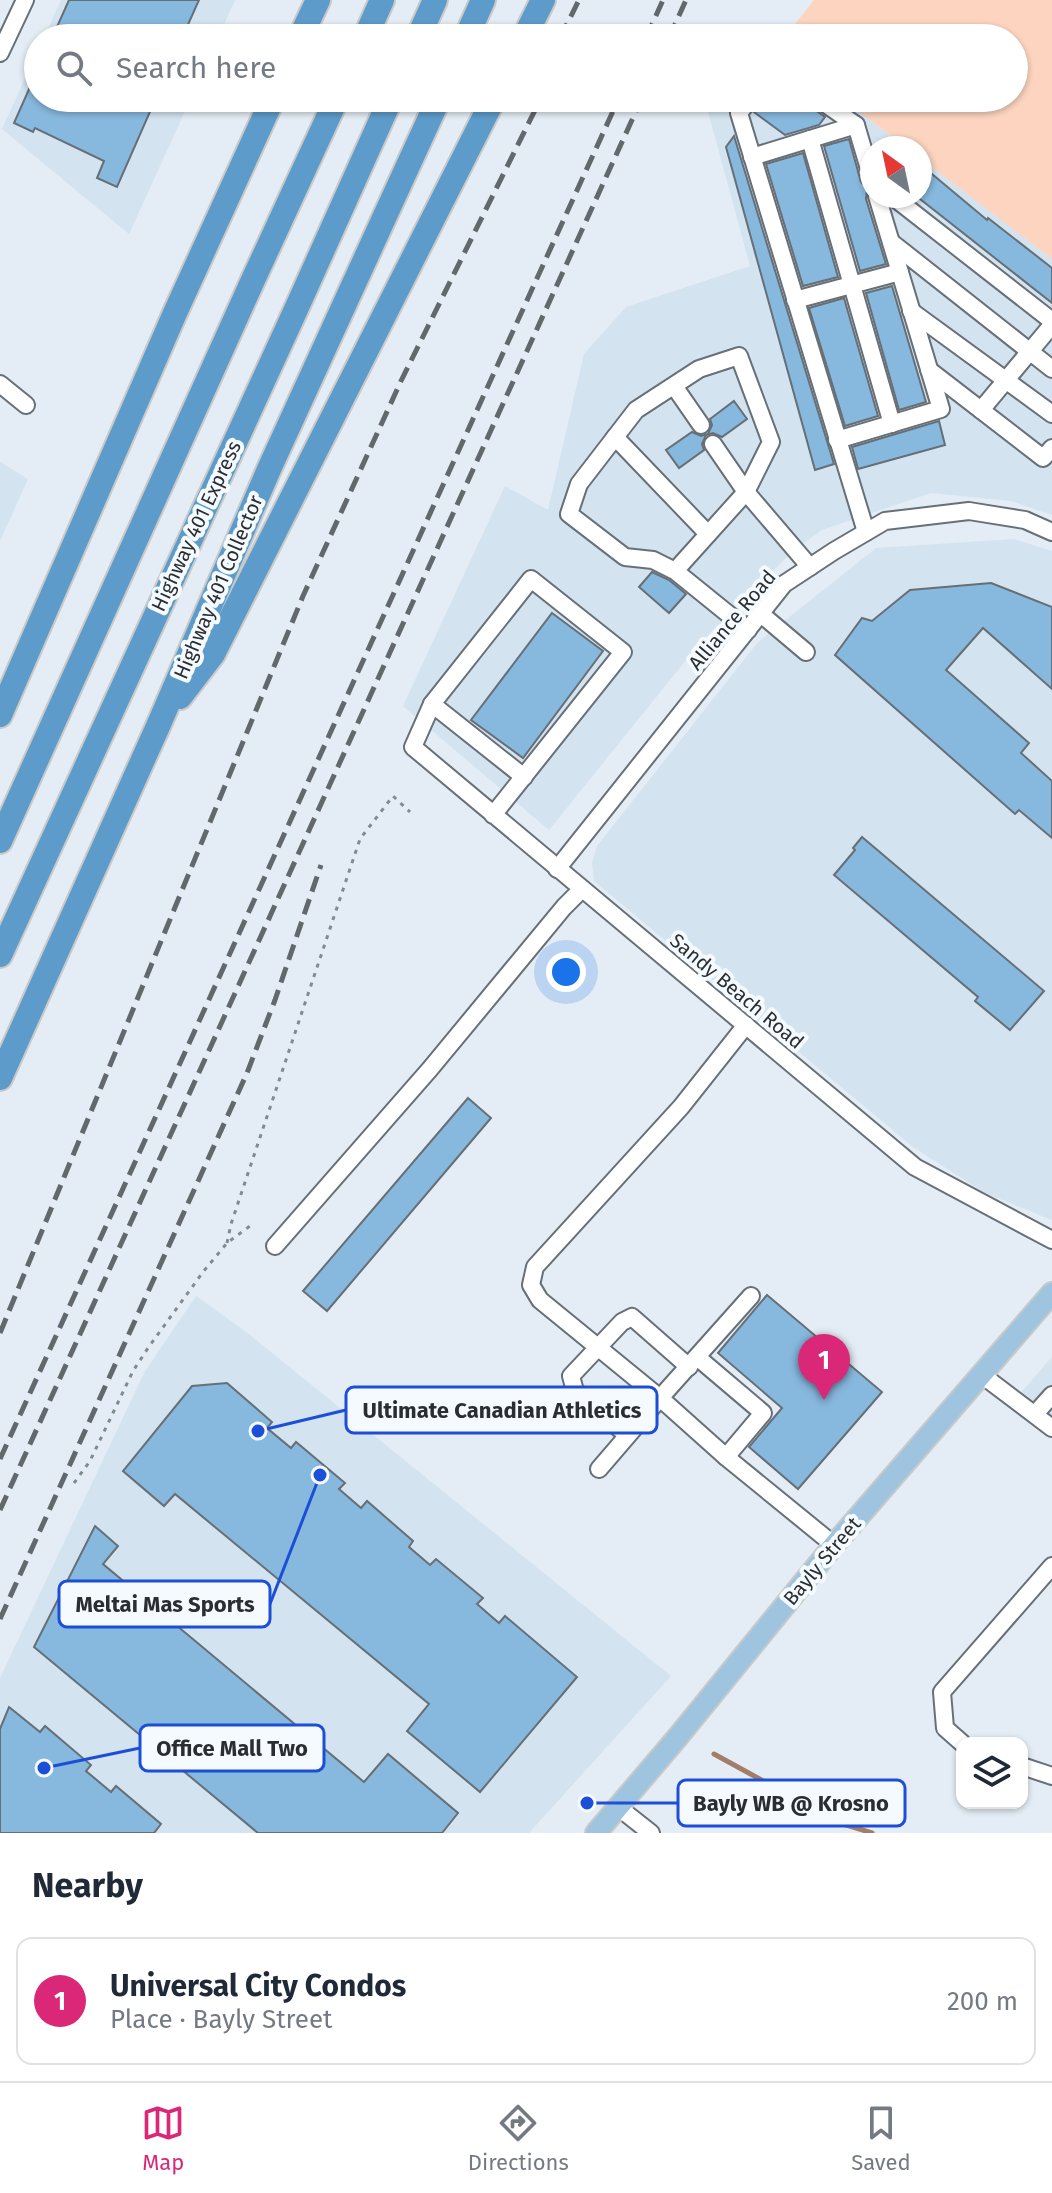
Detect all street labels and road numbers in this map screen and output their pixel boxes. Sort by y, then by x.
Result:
street label: Highway 401 Express [146,437,246,615]
street label: Highway 401 Collector [168,491,268,683]
street label: Alliance Road [683,565,781,675]
street label: Sandy Beach Road [665,928,809,1054]
street label: Bayly Street [778,1511,866,1610]

